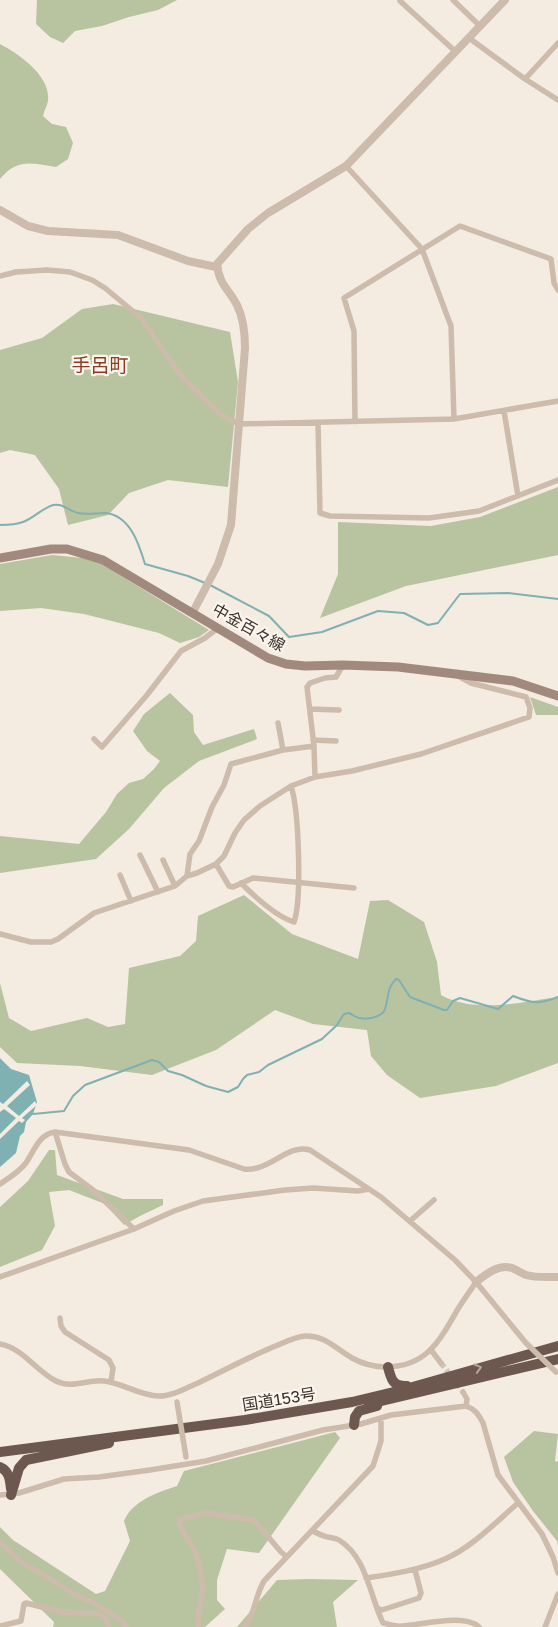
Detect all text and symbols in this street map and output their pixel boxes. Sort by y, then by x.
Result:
district label: 手呂町 [71,353,129,376]
street label: 中金百々線 [209,599,289,655]
one-way arrow [473,1363,482,1373]
street label: 国道153号 [241,1383,317,1415]

